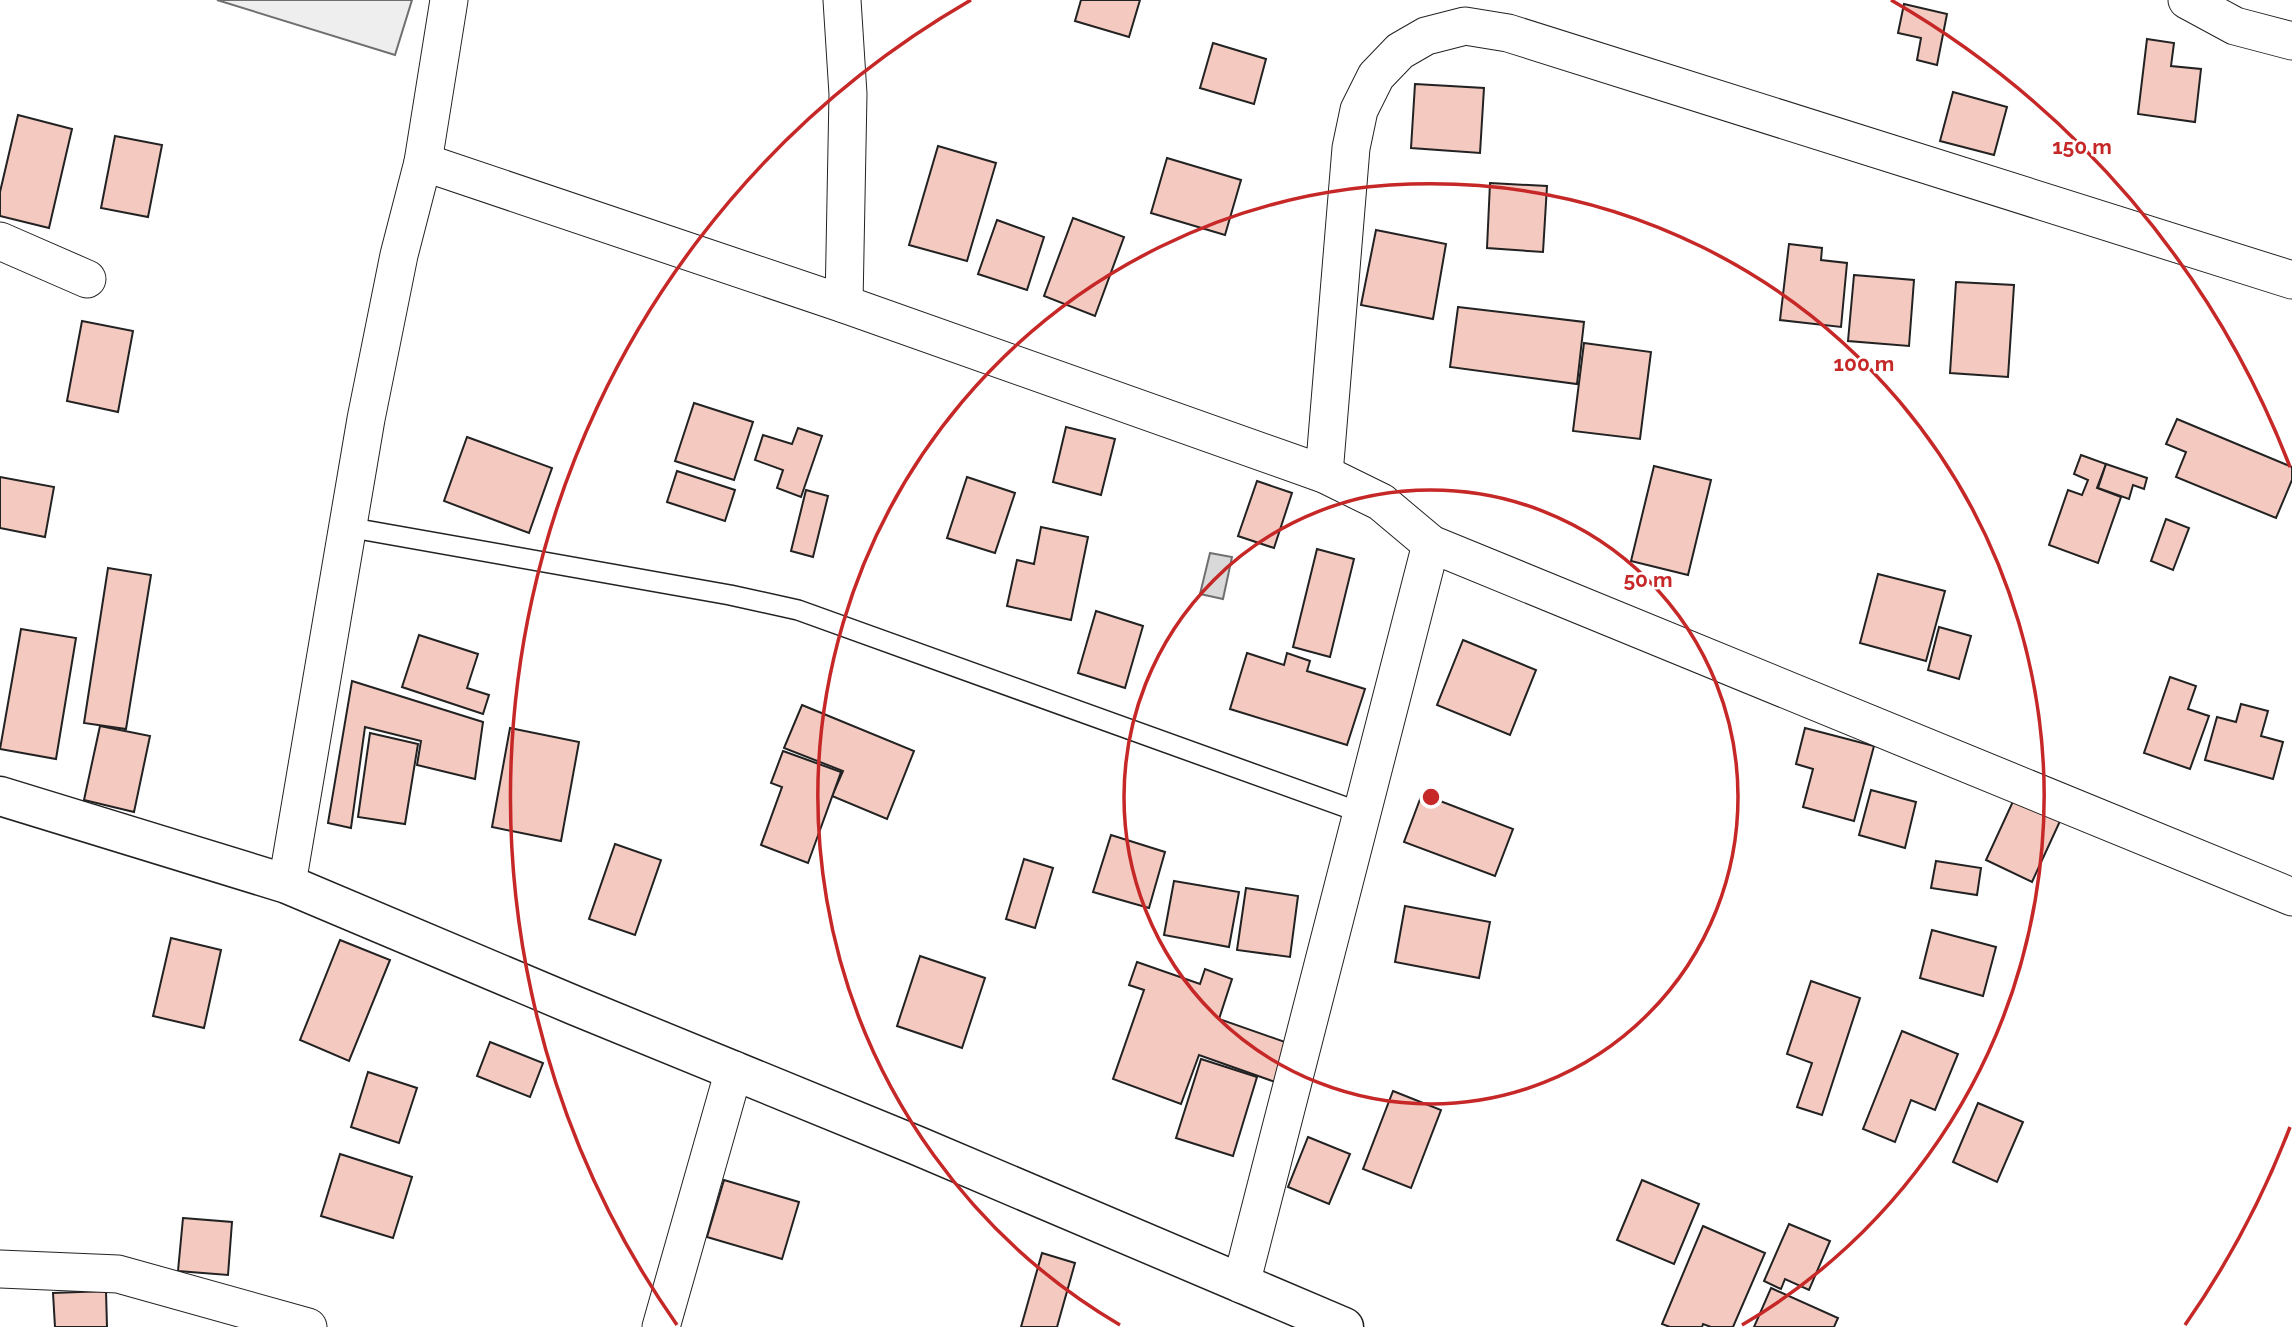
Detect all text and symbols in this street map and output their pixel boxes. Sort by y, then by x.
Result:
text: 150 m [2052,134,2112,159]
text: 100 m [1834,351,1894,376]
text: 50 m [1623,567,1673,592]
centre of rings [1419,785,1443,809]

